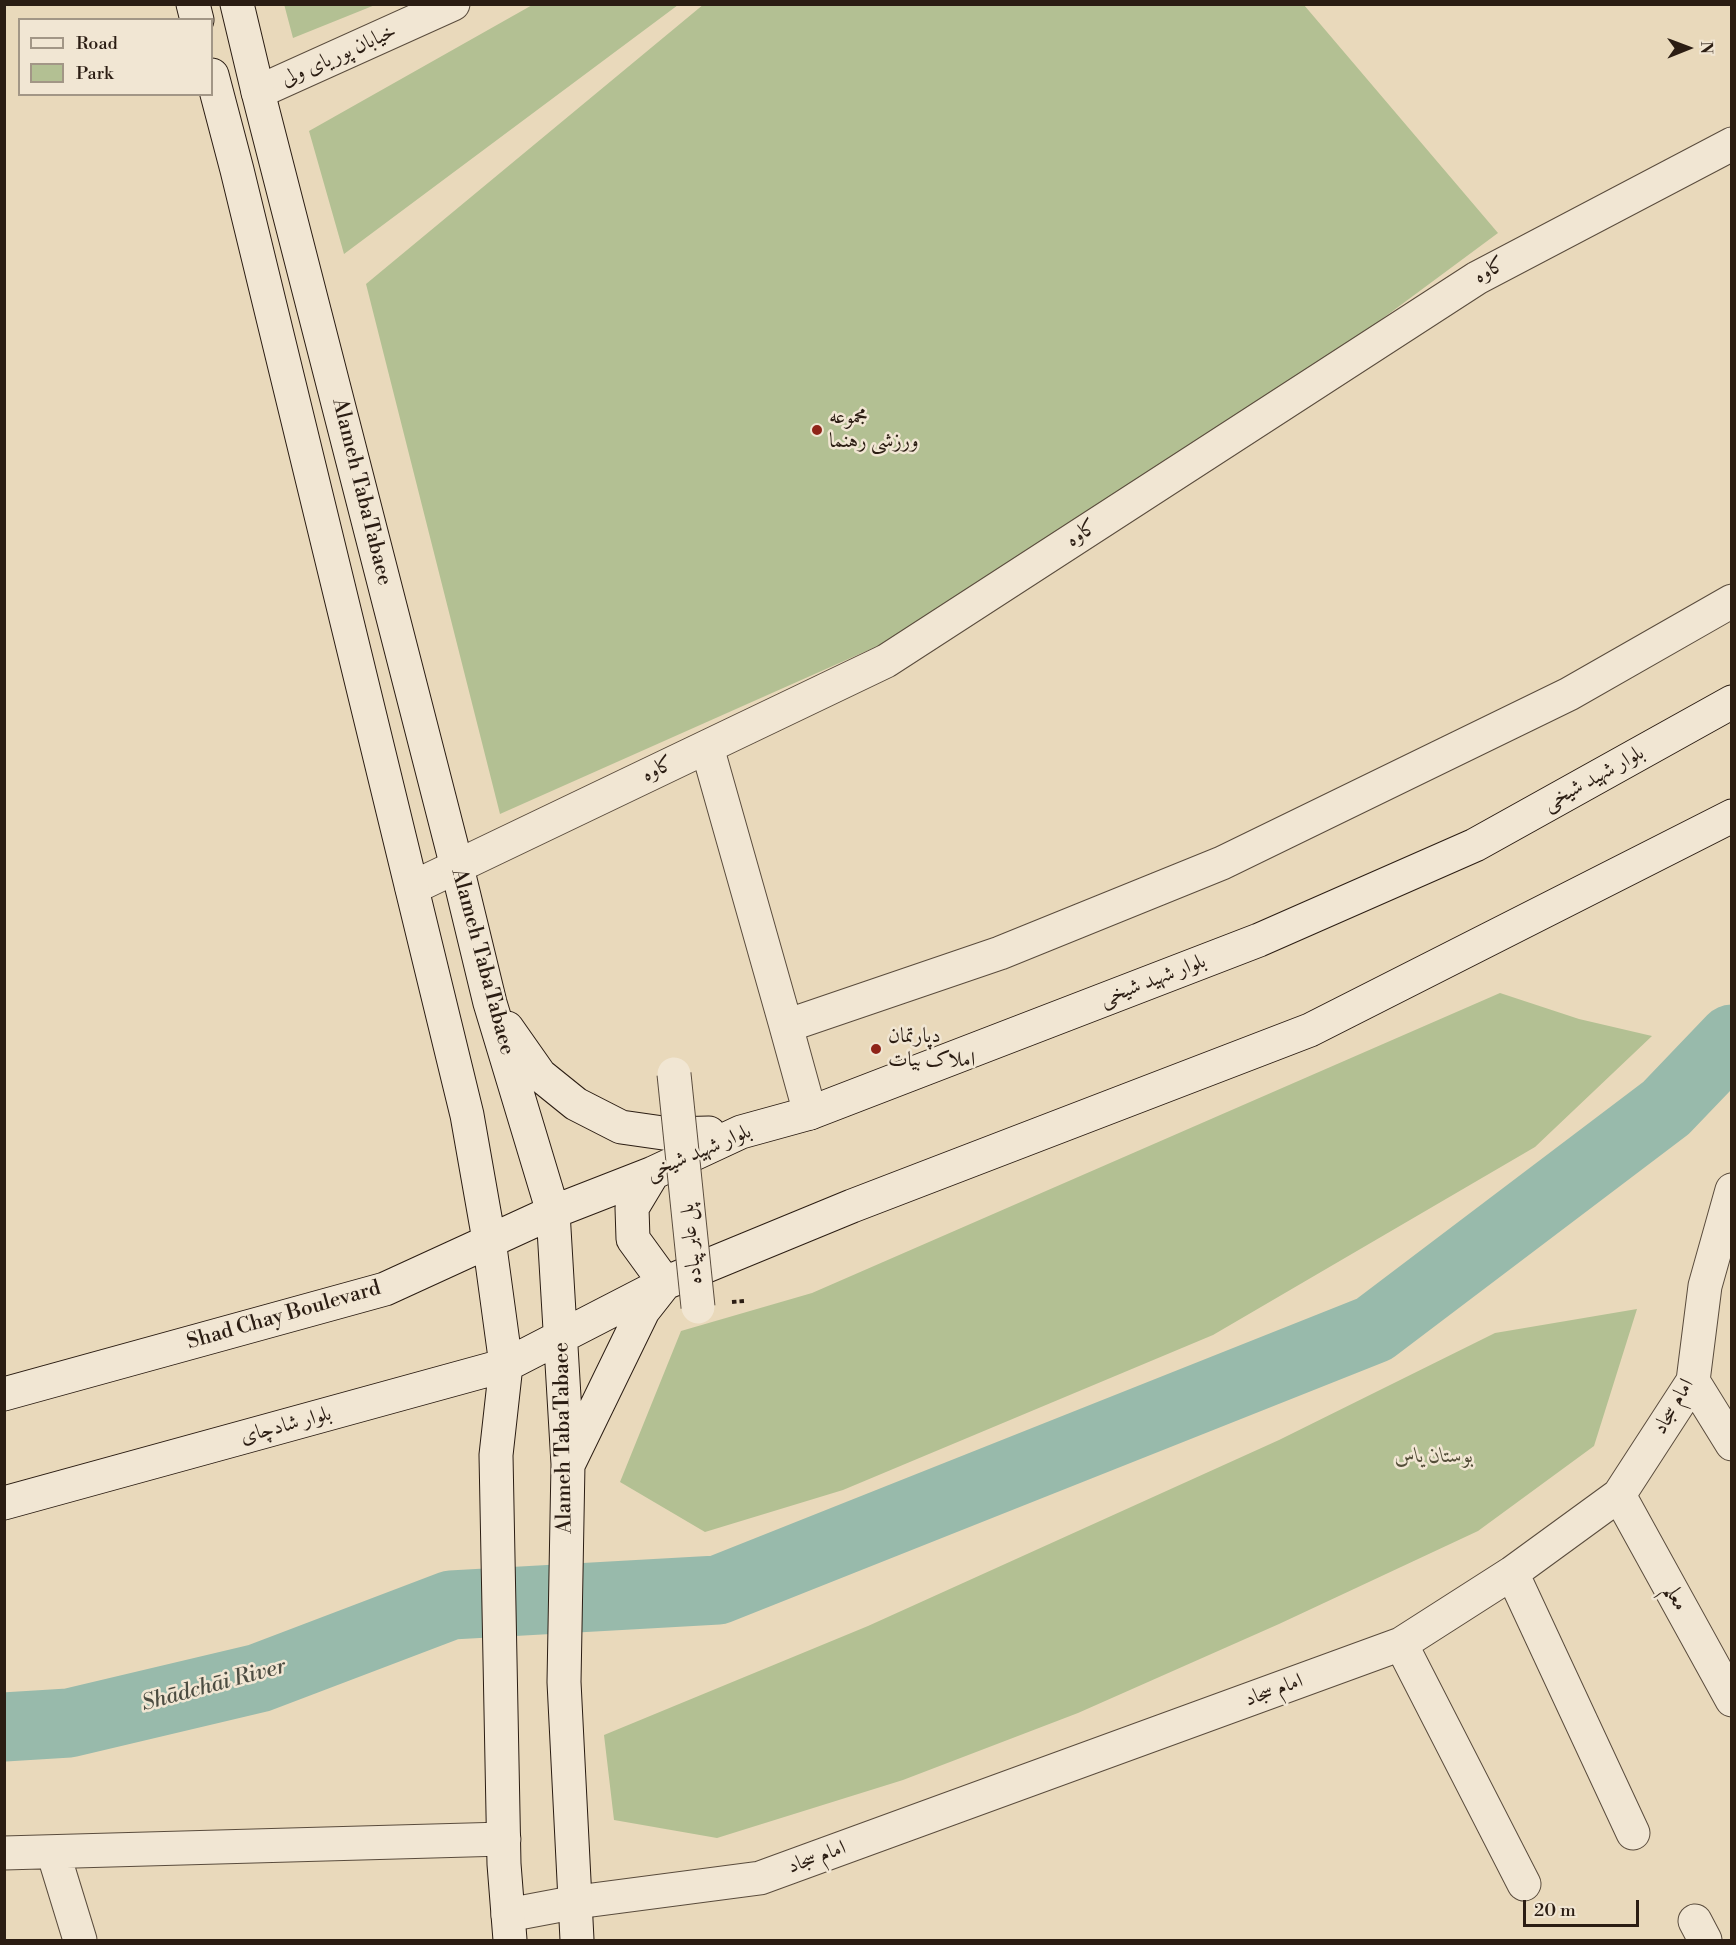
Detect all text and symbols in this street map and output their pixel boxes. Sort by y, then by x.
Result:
legend [18,18,213,96]
north arrow [1658,18,1718,78]
street label: خیابان پوریای ولی [277,19,401,93]
text: Road [76,32,118,55]
text: N [1696,41,1716,54]
text: Park [76,62,113,85]
street label: کاوه [1470,252,1510,290]
street label: Alameh TabaTabaee [326,396,396,588]
place label: مجموعه ورزشی رهنما [829,405,919,455]
marker: مجموعه ورزشی رهنما [810,423,824,437]
street label: کاوه [1062,515,1102,553]
street label: بلوار شهید شیخی [1539,741,1649,817]
street label: کاوه [638,752,678,788]
street label: Alameh TabaTabaee [445,866,519,1058]
street label: بلوار شهید شیخی [1096,949,1210,1013]
place label: دپارتمان املاک بیات [888,1024,975,1074]
marker: دپارتمان املاک بیات [869,1042,883,1056]
street label: بلوار شهید شیخی [643,1120,755,1186]
street label: پل عابر پیاده [675,1202,709,1286]
street label: Shad Chay Boulevard [184,1276,384,1356]
street label: Alameh TabaTabaee [550,1342,578,1534]
street label: امام سجاد [1648,1375,1700,1439]
street label: بلوار شادچای [238,1402,334,1450]
park label: بوستان یاس [1394,1444,1474,1470]
street label: معلم [1658,1581,1692,1615]
water label: Shādchāi River [139,1654,289,1718]
street label: امام سجاد [1241,1669,1307,1713]
street label: امام سجاد [784,1836,850,1880]
scale bar [1526,1888,1642,1926]
text: 20 m [1534,1899,1576,1922]

